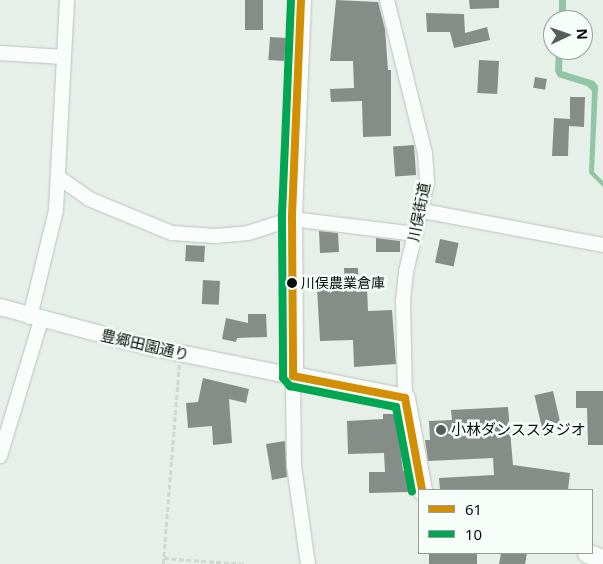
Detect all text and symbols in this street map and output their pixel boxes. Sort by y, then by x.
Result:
north arrow [543,10,593,60]
text: N [573,28,592,40]
street label: 川俣街道 [404,181,434,243]
place label: 川俣農業倉庫 [301,275,385,291]
marker: 川俣農業倉庫 [287,278,297,288]
street label: 豊郷田園通り [99,326,191,364]
place label: 小林ダンススタジオ [451,421,586,439]
marker: 小林ダンススタジオ [435,424,447,436]
legend [418,489,593,554]
text: 61 [465,499,482,519]
text: 10 [465,524,482,544]

